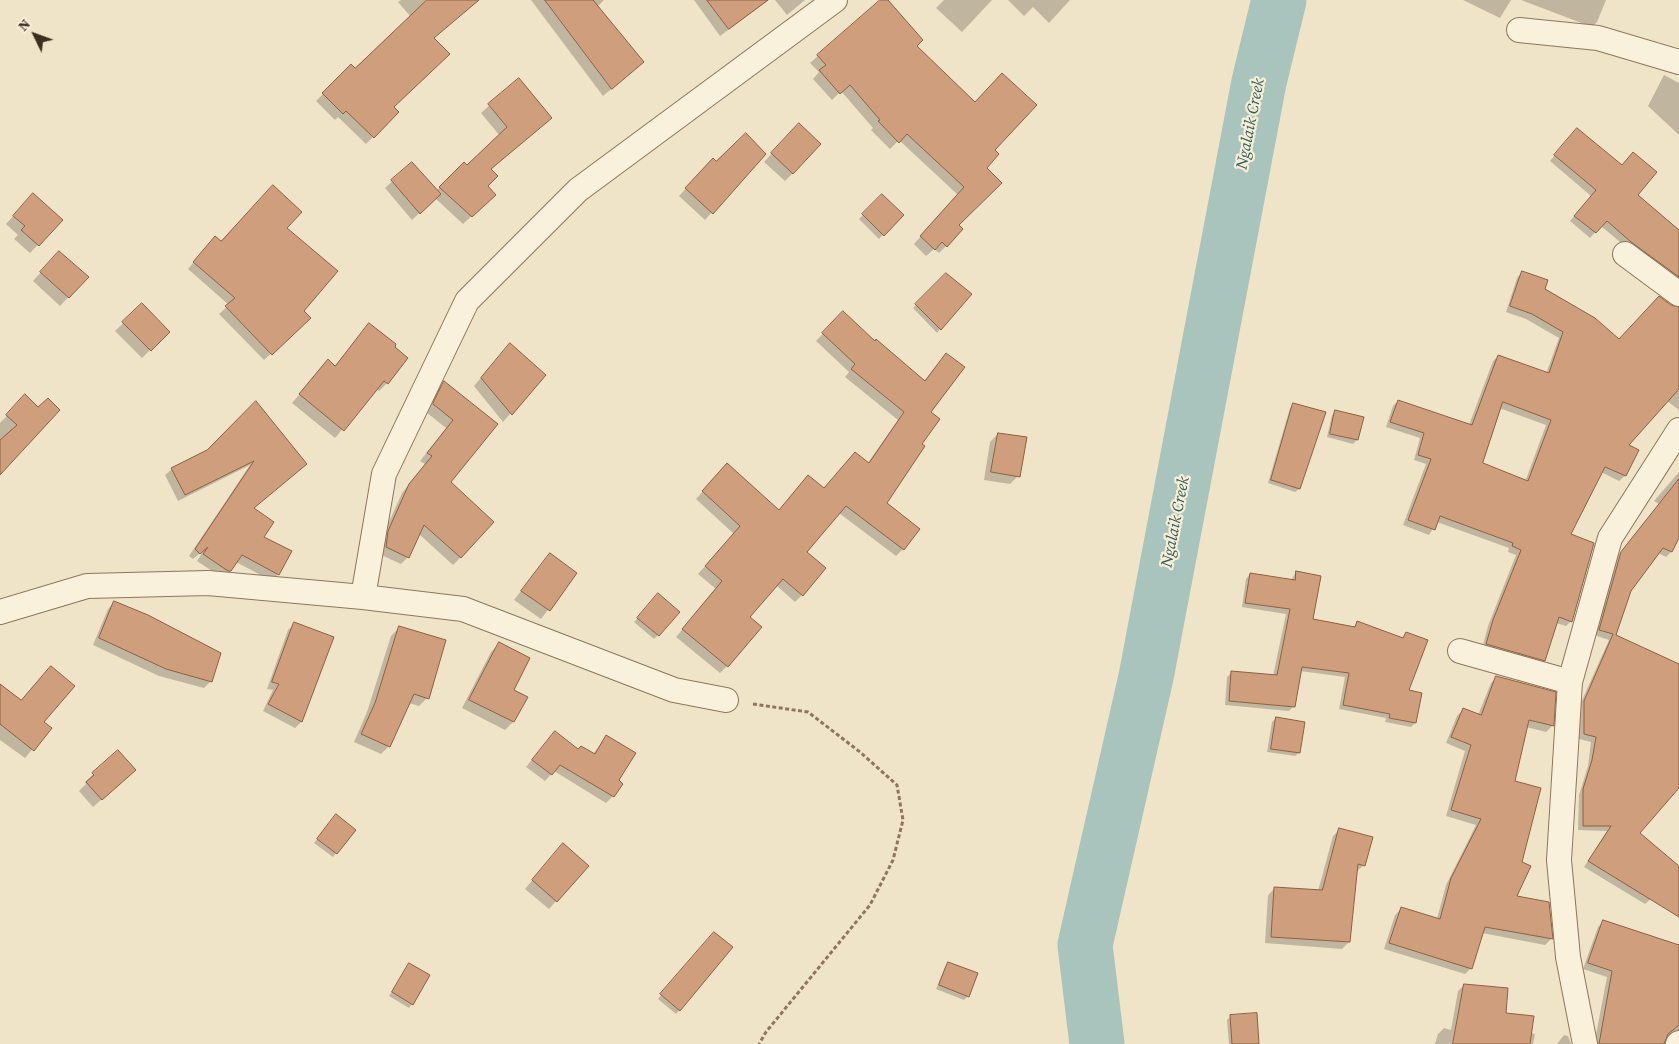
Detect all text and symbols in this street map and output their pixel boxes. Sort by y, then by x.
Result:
north arrow [10,10,60,60]
text: N [13,14,35,35]
water label: Ngalaik Creek [1233,77,1269,171]
water label: Ngalaik Creek [1158,475,1194,569]

